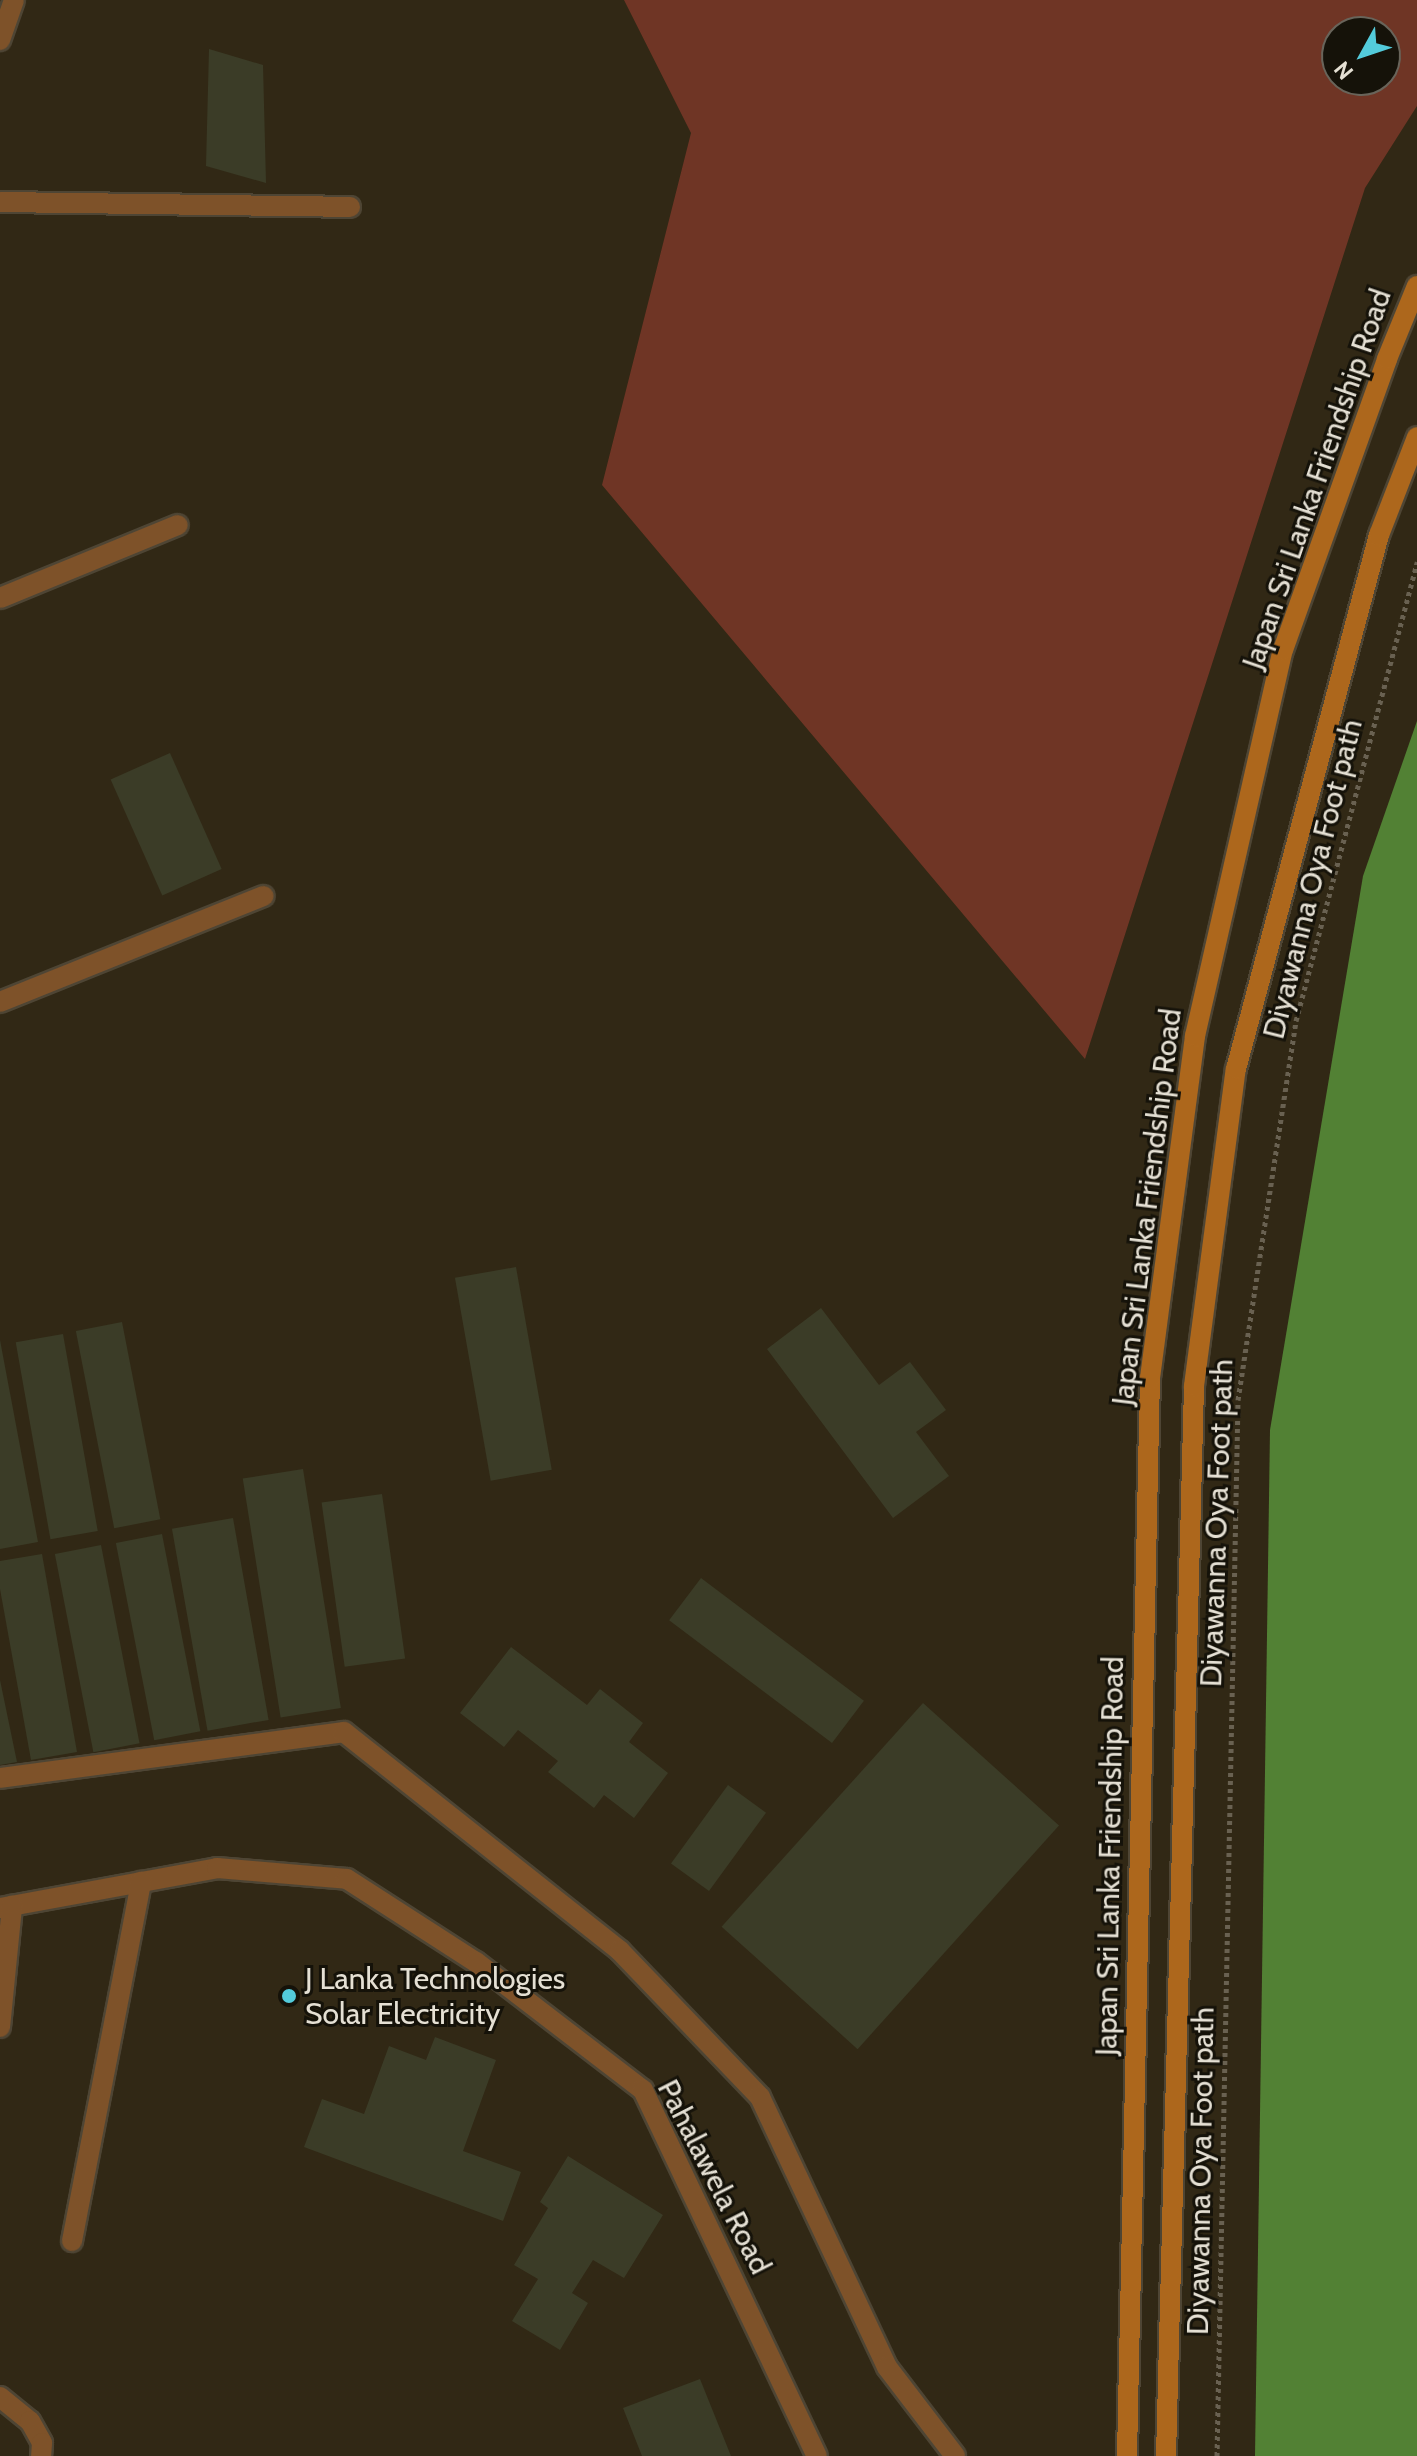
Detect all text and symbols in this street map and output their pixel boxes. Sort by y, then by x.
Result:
north arrow [1321,16,1401,96]
text: N [1328,56,1359,85]
street label: Japan Sri Lanka Friendship Road [1235,284,1399,674]
street label: Diyawanna Oya Foot path [1256,715,1370,1043]
street label: Japan Sri Lanka Friendship Road [1105,1007,1189,1407]
street label: Diyawanna Oya Foot path [1193,1358,1241,1688]
street label: Japan Sri Lanka Friendship Road [1089,1656,1131,2056]
place label: J Lanka Technologies Solar Electricity [305,1961,565,2032]
marker: J Lanka Technologies Solar Electricity [280,1987,298,2005]
street label: Diyawanna Oya Foot path [1180,2007,1222,2335]
street label: Pahalawela Road [650,2074,778,2280]

